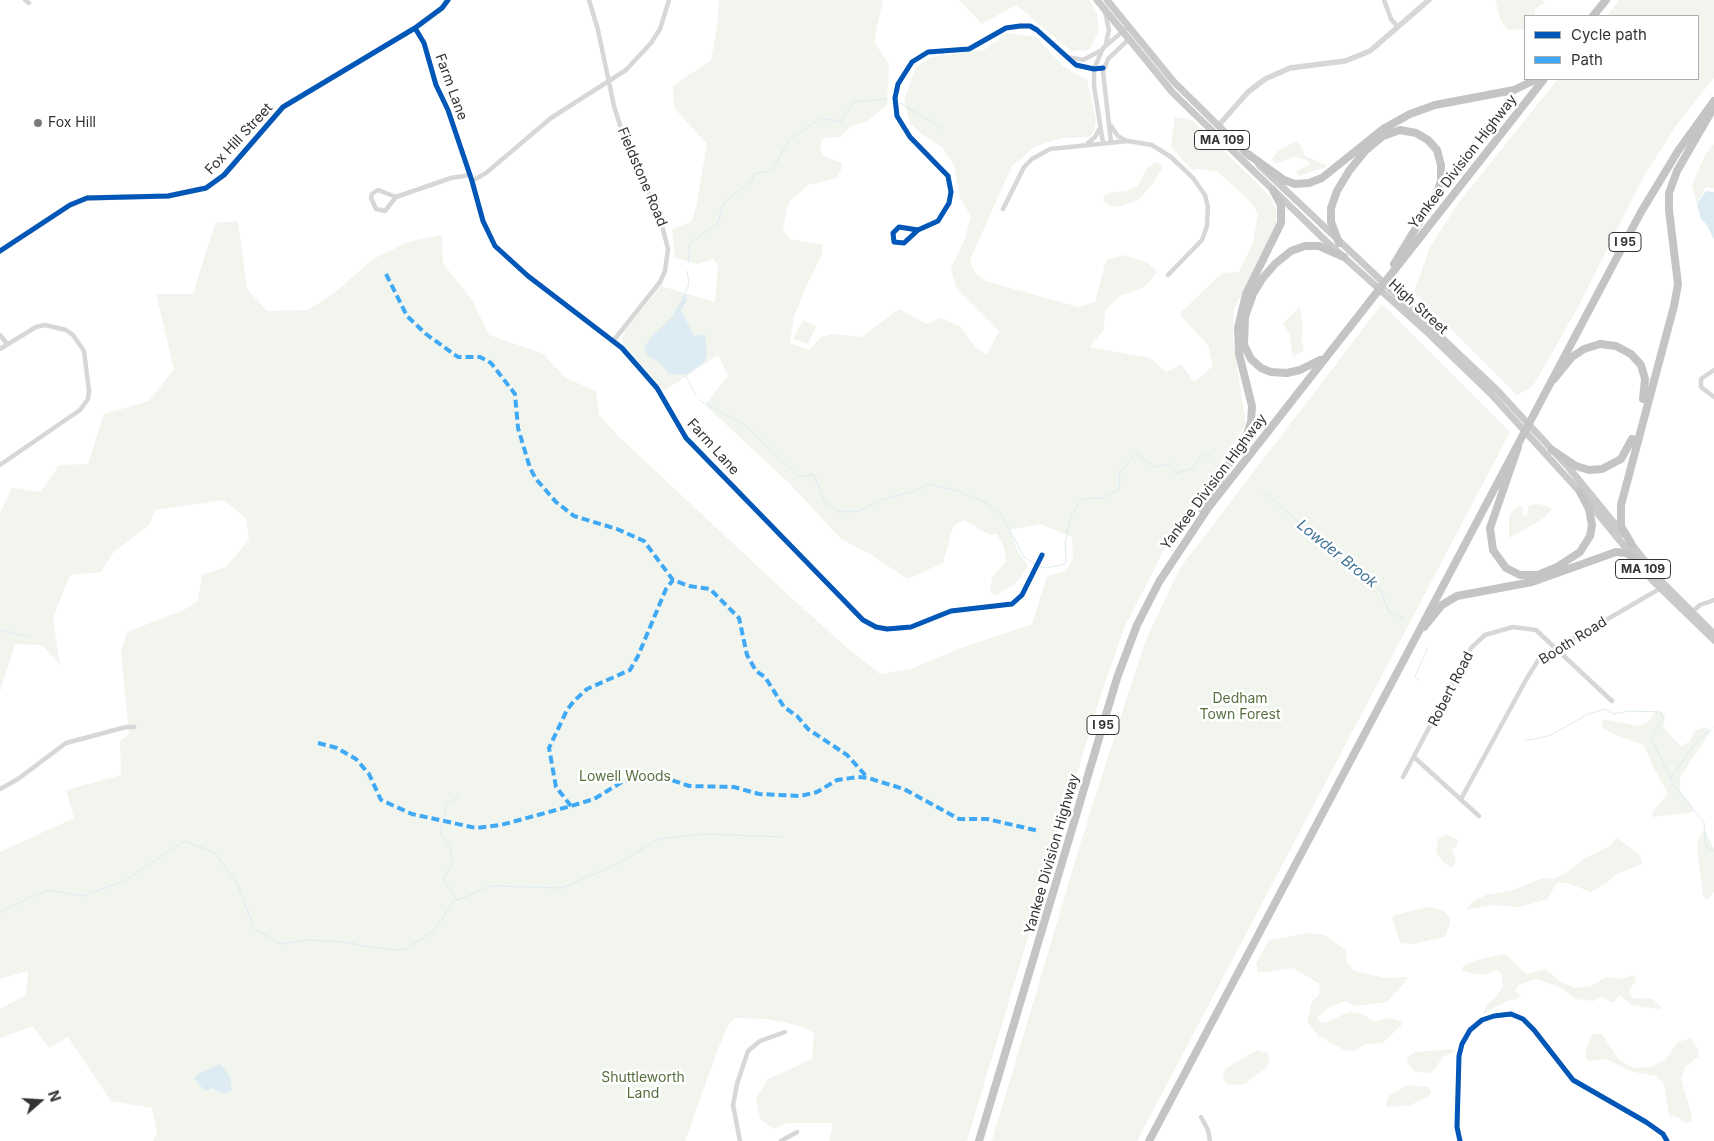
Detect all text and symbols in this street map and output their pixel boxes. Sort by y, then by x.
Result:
legend [1524,15,1699,80]
text: Cycle path [1571,25,1647,44]
text: Path [1571,50,1603,69]
street label: Farm Lane [431,51,471,123]
street label: Yankee Division Highway [1405,91,1521,233]
street label: Fox Hill Street [202,100,276,178]
place label: Fox Hill [48,115,96,131]
marker: Fox Hill [32,117,44,129]
street label: Fieldstone Road [614,125,670,229]
road number: MA 109 [1194,130,1250,150]
road number: I 95 [1609,232,1641,252]
street label: High Street [1385,276,1451,338]
street label: Yankee Division Highway [1157,411,1271,553]
street label: Farm Lane [683,415,743,479]
water label: Lowder Brook [1293,516,1381,592]
road number: MA 109 [1616,560,1670,578]
street label: Booth Road [1536,614,1610,668]
street label: Robert Road [1425,649,1477,729]
park label: Dedham Town Forest [1199,691,1281,724]
road number: I 95 [1087,716,1119,734]
park label: Lowell Woods [579,769,671,785]
street label: Yankee Division Highway [1021,772,1083,936]
park label: Shuttleworth Land [601,1070,685,1102]
north arrow [15,1076,65,1126]
text: N [45,1088,64,1104]

